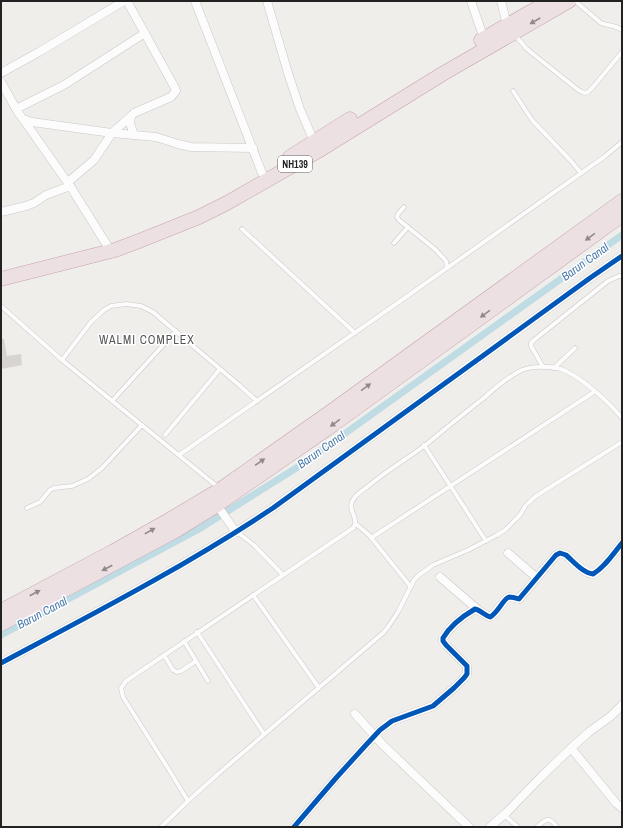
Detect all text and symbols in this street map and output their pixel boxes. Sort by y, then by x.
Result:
one-way arrow [529,18,541,24]
road number: NH139 [278,156,312,172]
one-way arrow [585,233,596,241]
water label: Barun Canal [558,239,612,285]
one-way arrow [480,309,490,317]
district label: WALMI COMPLEX [99,332,195,348]
one-way arrow [360,383,371,391]
one-way arrow [329,419,340,427]
water label: Barun Canal [294,427,349,472]
one-way arrow [254,458,265,466]
one-way arrow [144,528,156,535]
one-way arrow [101,564,113,571]
one-way arrow [30,590,41,596]
water label: Barun Canal [14,593,71,633]

